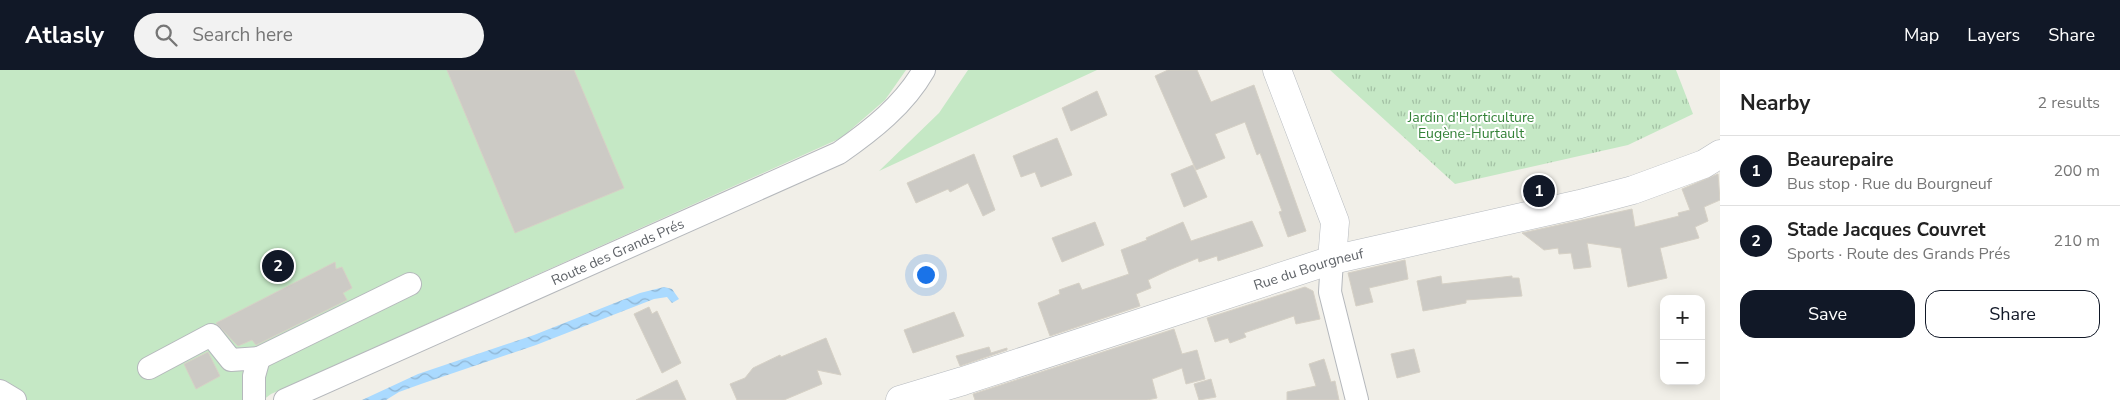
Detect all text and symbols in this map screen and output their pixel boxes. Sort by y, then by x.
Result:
search box [134,13,484,58]
text: Atlasly [25,19,104,51]
icon: search [152,21,180,49]
text: Search here [192,22,293,48]
text: Map [1904,23,1939,47]
text: Layers [1967,23,2020,47]
text: Share [2048,23,2095,47]
text: Nearby [1740,89,1810,117]
text: 2 results [2038,92,2100,114]
park label: Jardin d'Horticulture Eugène-Hurtault [1407,108,1534,143]
text: Beaurepaire [1787,147,1894,173]
text: 1 [1751,160,1761,182]
text: 200 m [2053,160,2100,182]
pin: 1 [1523,172,1555,210]
text: Bus stop · Rue du Bourgneuf [1787,173,1992,195]
street label: Route des Grands Prés [548,214,687,290]
text: Stade Jacques Couvret [1787,217,1985,243]
text: 2 [1751,230,1761,252]
text: 210 m [2053,230,2100,252]
text: Sports · Route des Grands Prés [1787,243,2010,265]
street label: Rue du Bourgneuf [1251,244,1366,295]
pin: 2 [262,247,294,285]
your location [913,262,939,288]
button: Save [1740,290,1915,338]
button: Share [1925,290,2100,338]
map controls [1660,295,1705,385]
button: + [1660,295,1705,340]
button: − [1660,340,1705,385]

